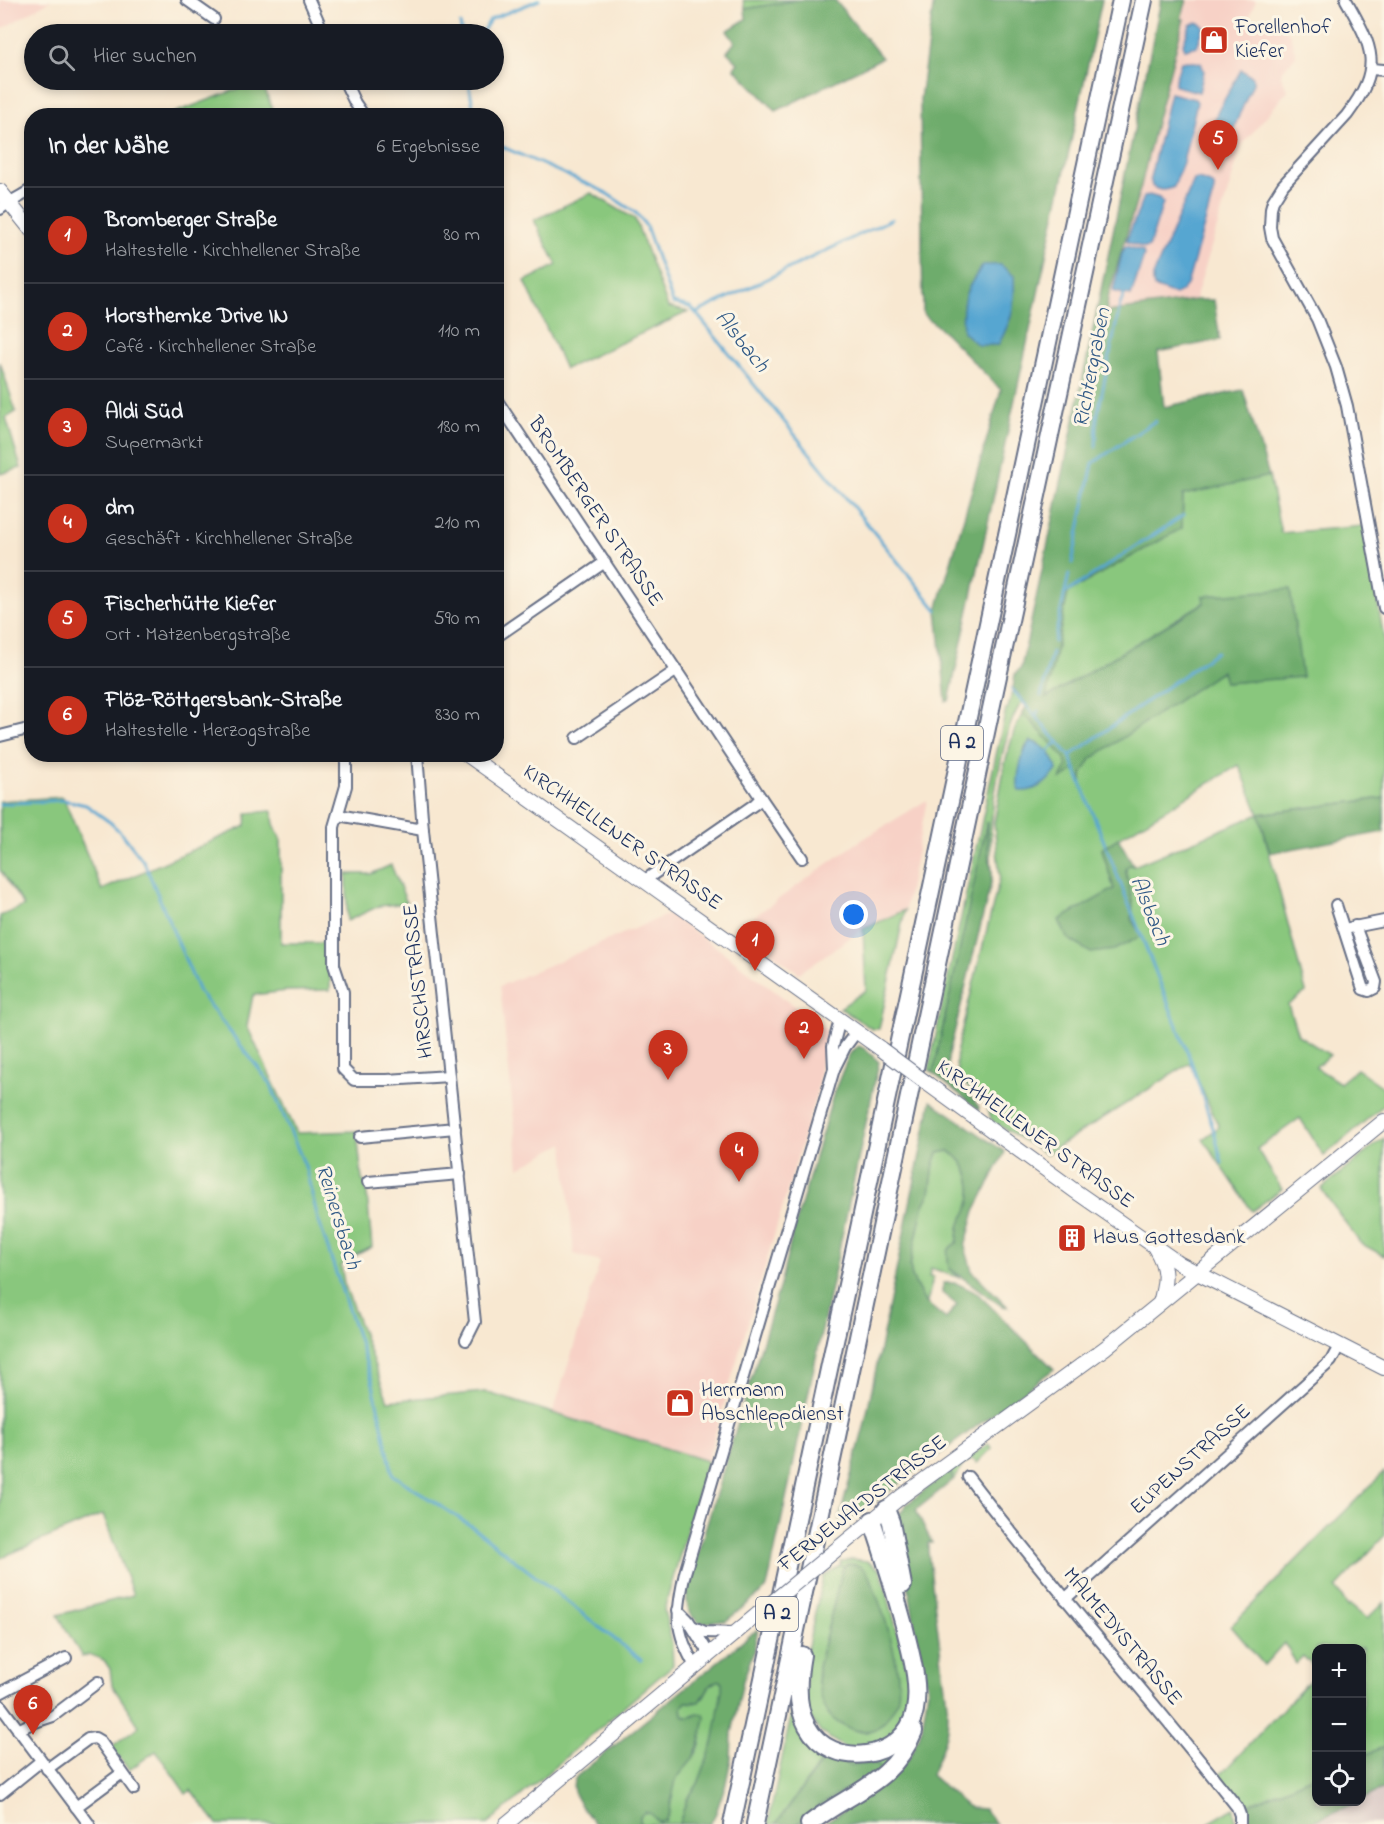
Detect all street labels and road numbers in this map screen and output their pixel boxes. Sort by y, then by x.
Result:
street label: BROMBERGER STRASSE [519,410,670,613]
road number: A 2 [941,726,983,760]
street label: KIRCHHELLENER STRASSE [516,758,728,918]
street label: HIRSCHSTRASSE [396,902,442,1060]
street label: KIRCHHELLENER STRASSE [930,1053,1140,1217]
street label: EUPENSTRASSE [1124,1397,1258,1523]
street label: FERNEWALDSTRASSE [771,1428,954,1580]
street label: MALMEDYSTRASSE [1055,1561,1189,1713]
road number: A 2 [756,1597,798,1631]

